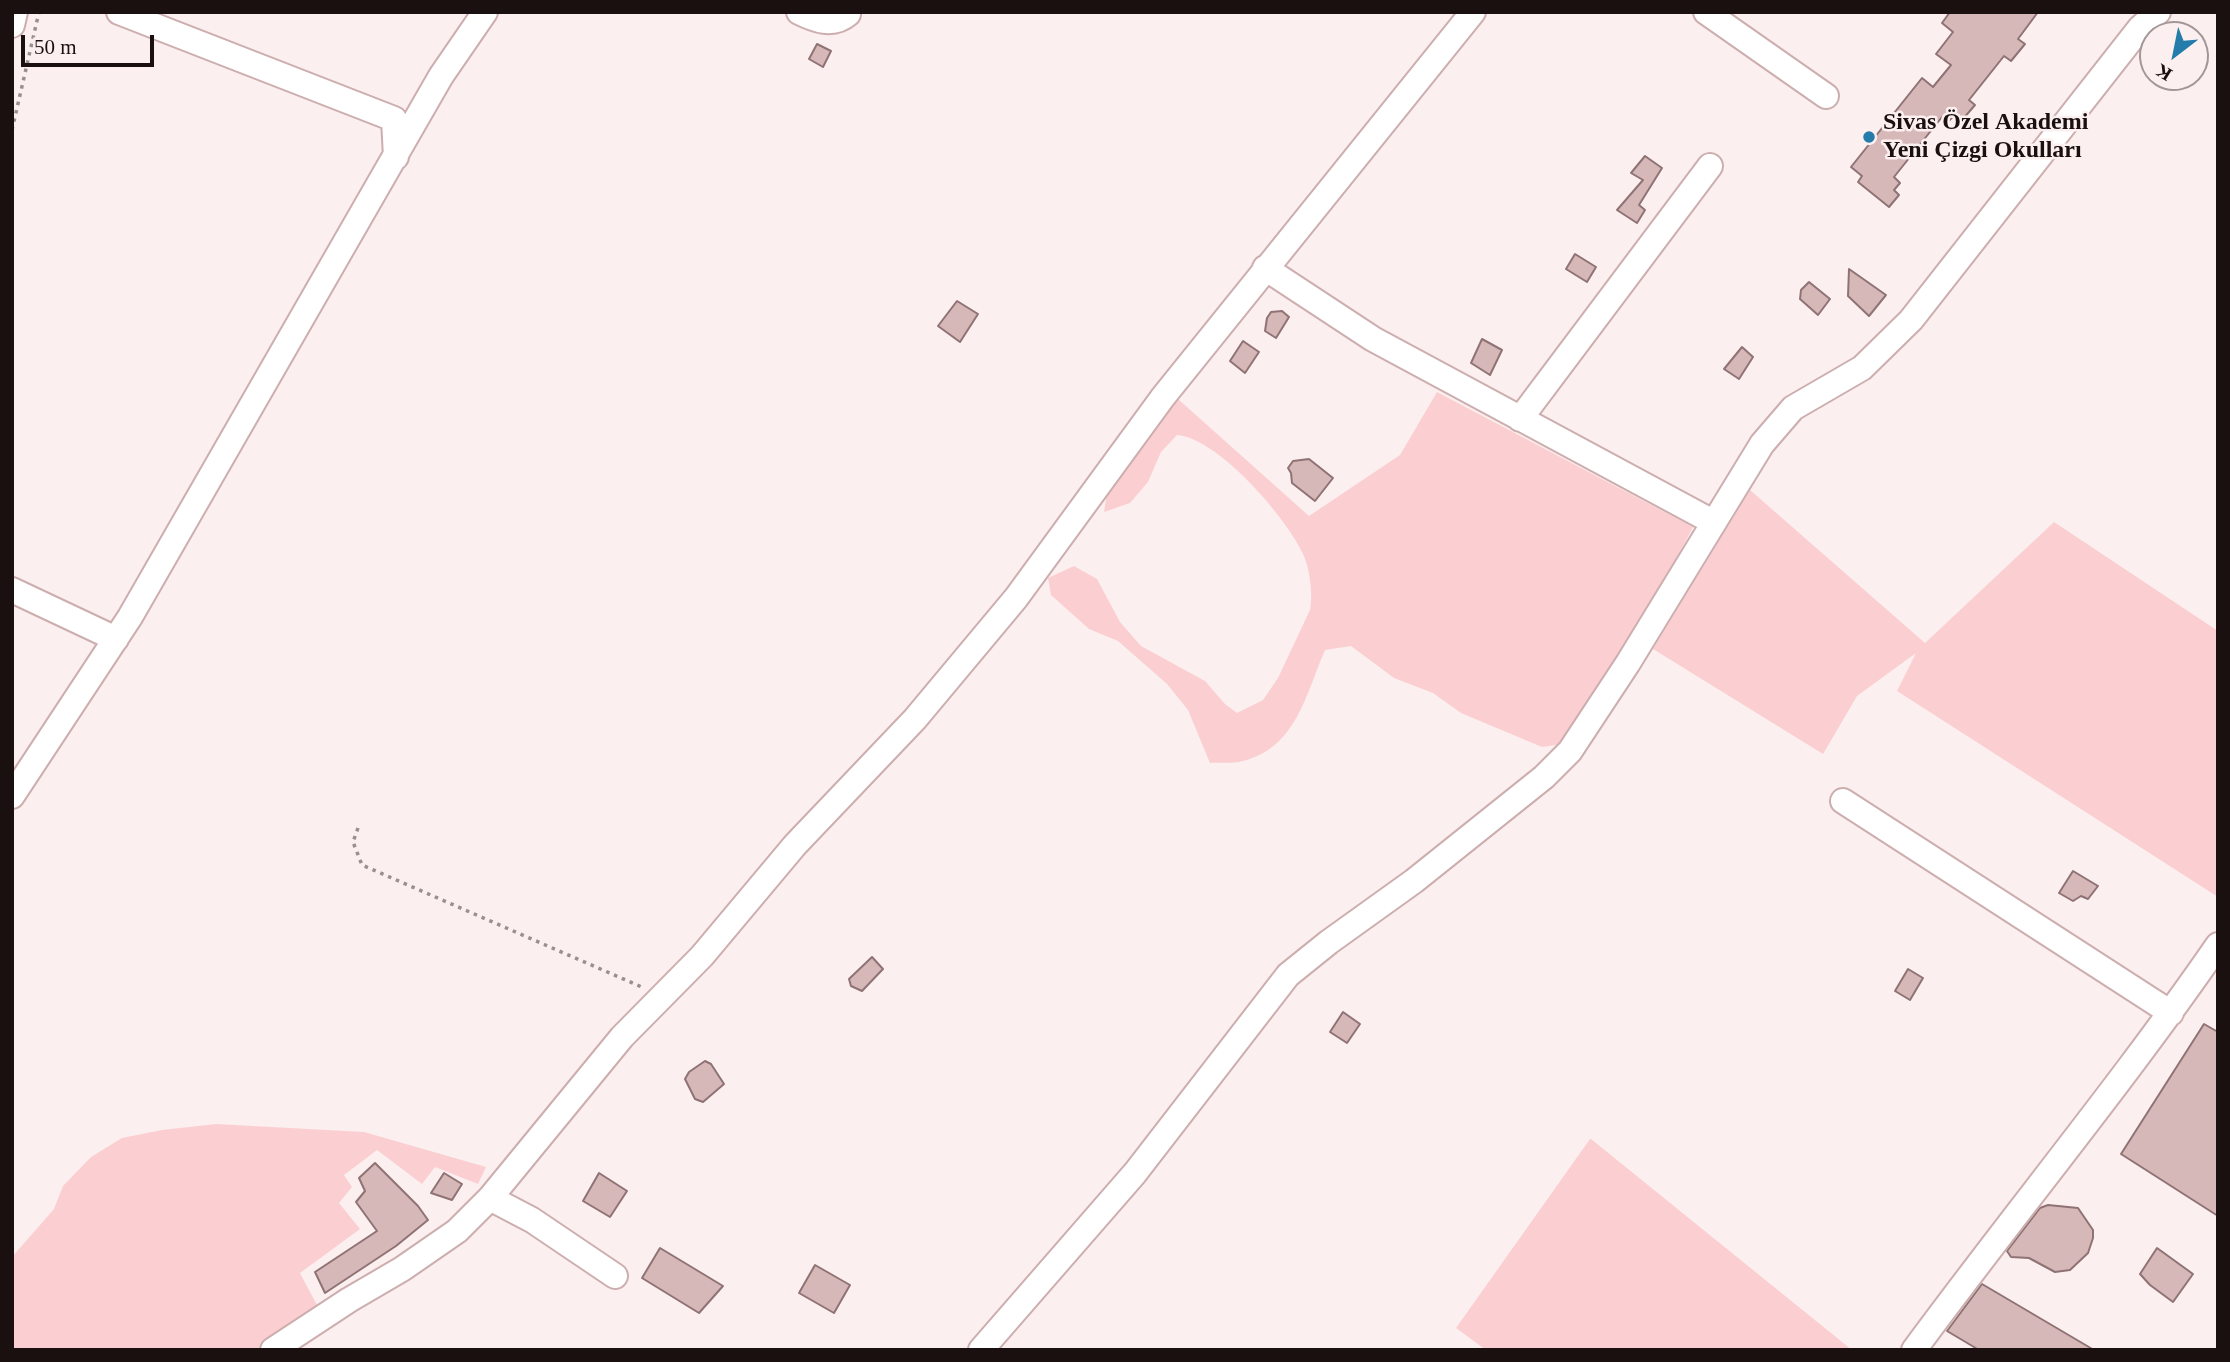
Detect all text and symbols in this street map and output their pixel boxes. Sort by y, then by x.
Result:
scale bar [24,21,158,65]
north arrow [2139,21,2209,91]
text: 50 m [34,35,77,59]
text: K [2152,60,2175,85]
place label: Sivas Özel Akademi Yeni Çizgi Okulları [1883,109,2088,165]
marker: Sivas Özel Akademi Yeni Çizgi Okulları [1861,129,1877,145]

